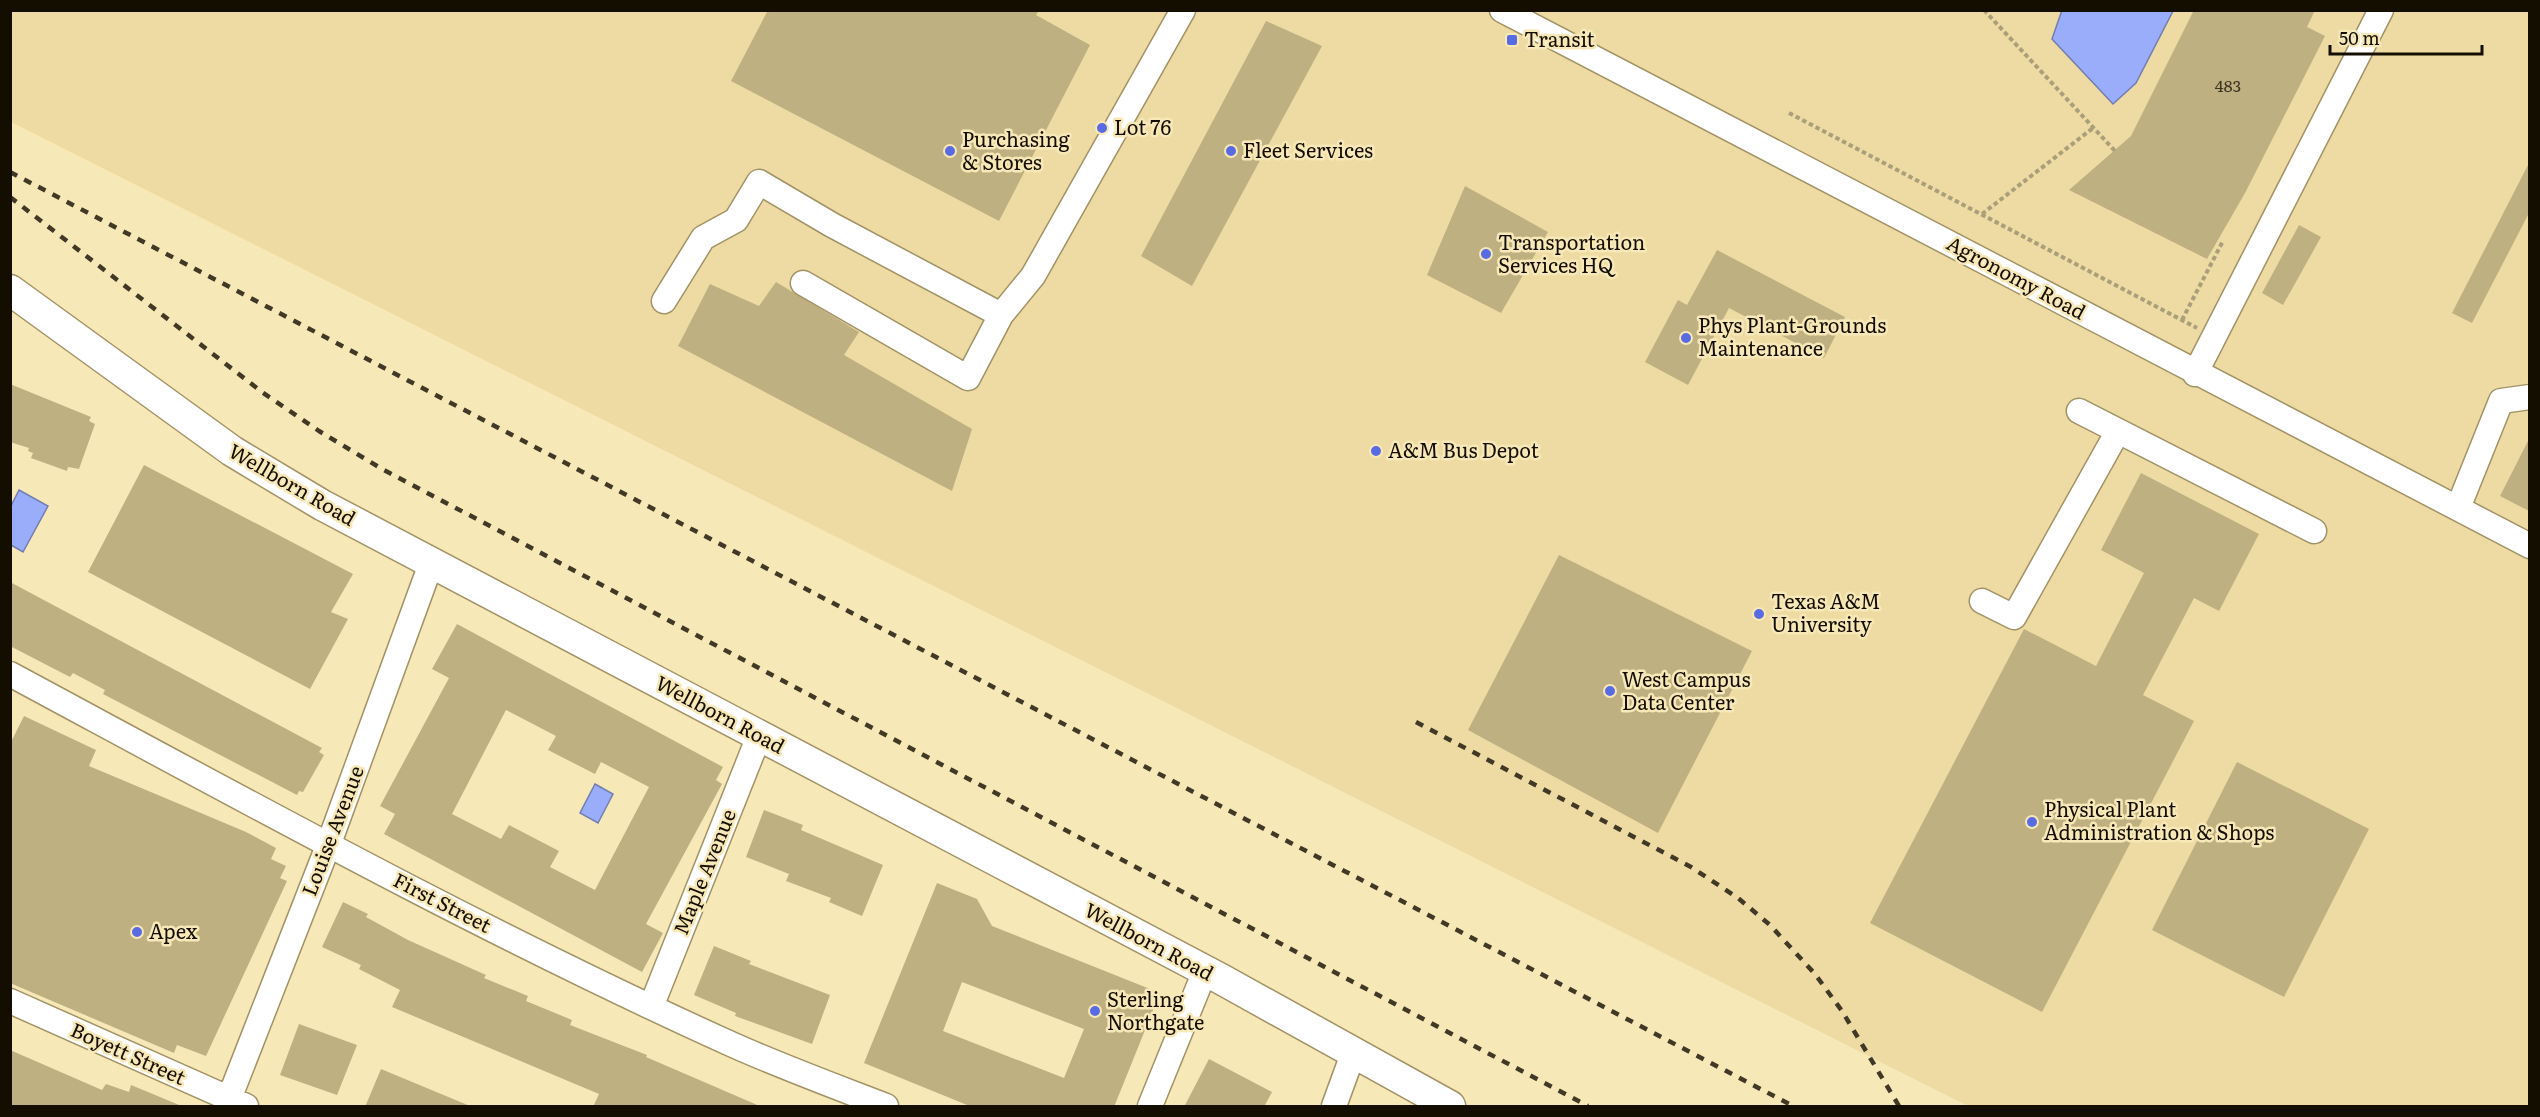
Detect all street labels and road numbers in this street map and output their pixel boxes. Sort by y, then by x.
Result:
street label: Agronomy Road [1942,227,2092,326]
street label: Wellborn Road [224,435,362,532]
street label: Wellborn Road [651,667,791,760]
street label: Louise Avenue [293,761,370,900]
street label: Maple Avenue [664,804,742,939]
street label: First Street [389,864,497,939]
street label: Wellborn Road [1080,894,1220,987]
street label: Boyett Street [66,1013,191,1091]

